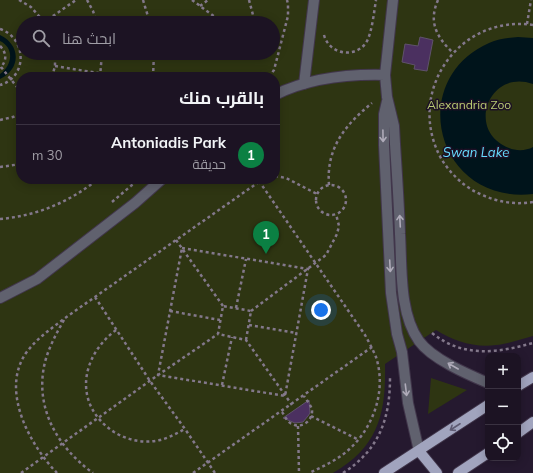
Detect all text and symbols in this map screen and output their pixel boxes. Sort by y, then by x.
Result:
search box [16,16,280,60]
icon: search [30,27,52,49]
text: ابحث هنا [62,29,116,48]
text: بالقرب منك [179,87,264,108]
park label: Alexandria Zoo [427,97,511,112]
one-way arrow [379,129,387,142]
text: Antoniadis Park [111,133,226,152]
water label: Swan Lake [443,144,509,160]
text: 30 m [32,147,62,163]
text: 1 [247,147,255,163]
text: حديقة [193,156,226,172]
one-way arrow [396,215,403,228]
pin: 1 [253,221,279,254]
one-way arrow [386,259,393,272]
your location [311,300,331,320]
map controls [485,353,521,461]
button: + [485,353,521,389]
one-way arrow [447,362,459,370]
one-way arrow [402,383,410,396]
button: − [485,389,521,425]
one-way arrow [450,422,461,431]
button: locate [485,425,521,461]

